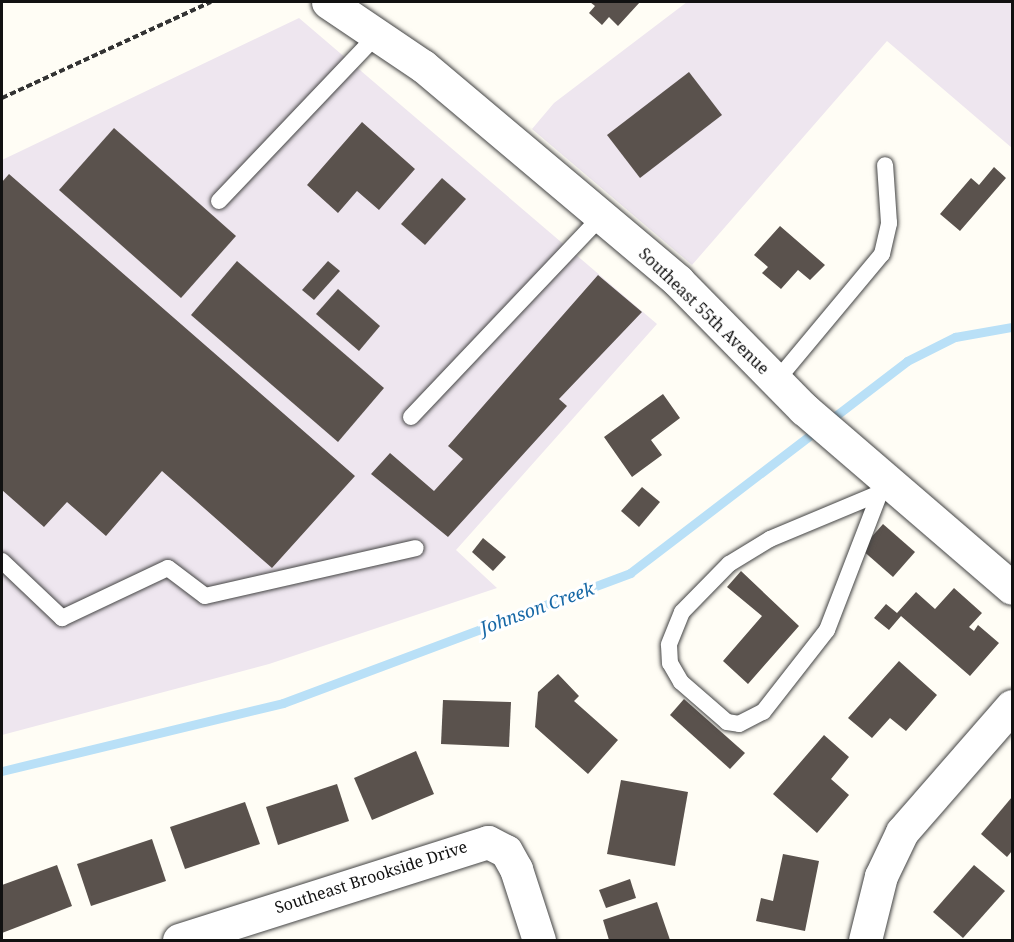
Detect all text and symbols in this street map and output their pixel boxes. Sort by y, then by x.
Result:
street label: Southeast 55th Avenue [635,244,773,378]
water label: Johnson Creek [477,577,597,639]
street label: Southeast Brookside Drive [272,837,470,917]

